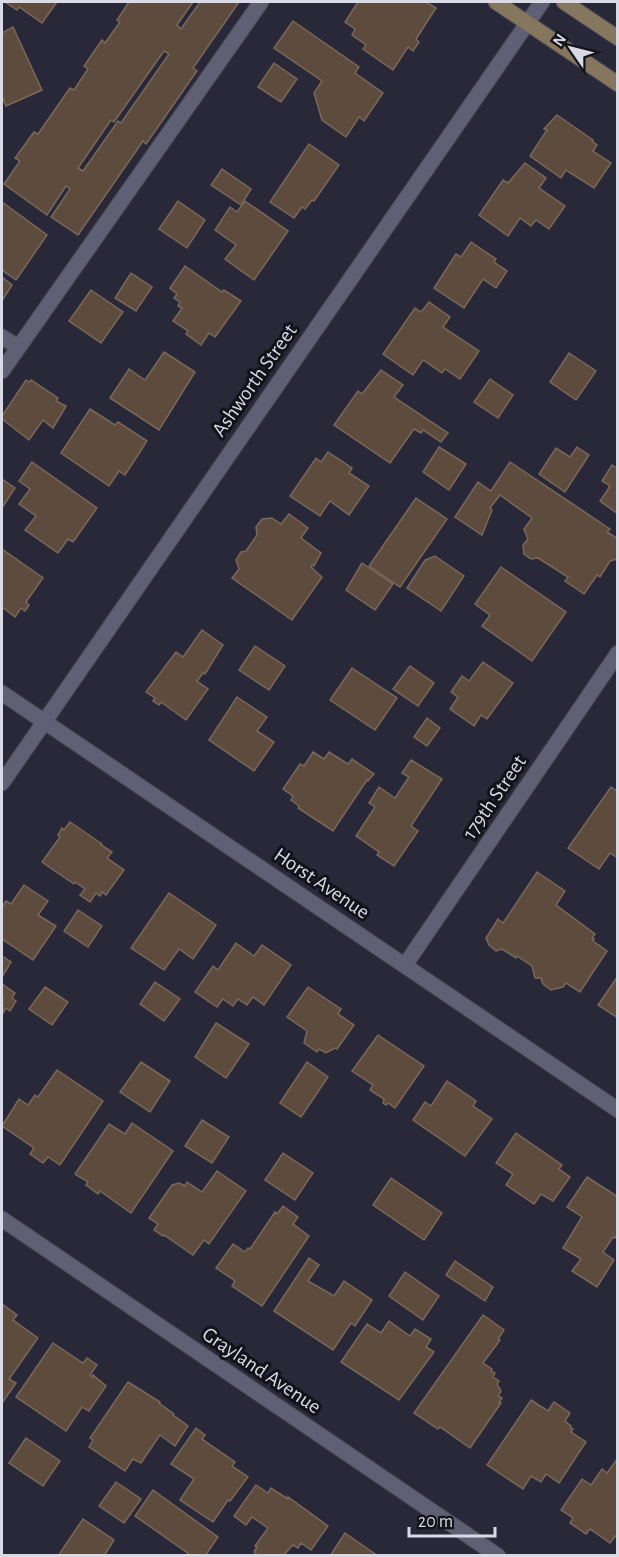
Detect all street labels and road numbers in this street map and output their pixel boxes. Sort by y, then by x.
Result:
street label: Ashworth Street [208,320,301,440]
street label: 179th Street [459,751,530,843]
street label: Horst Avenue [270,844,373,923]
street label: Grayland Avenue [199,1323,325,1418]

